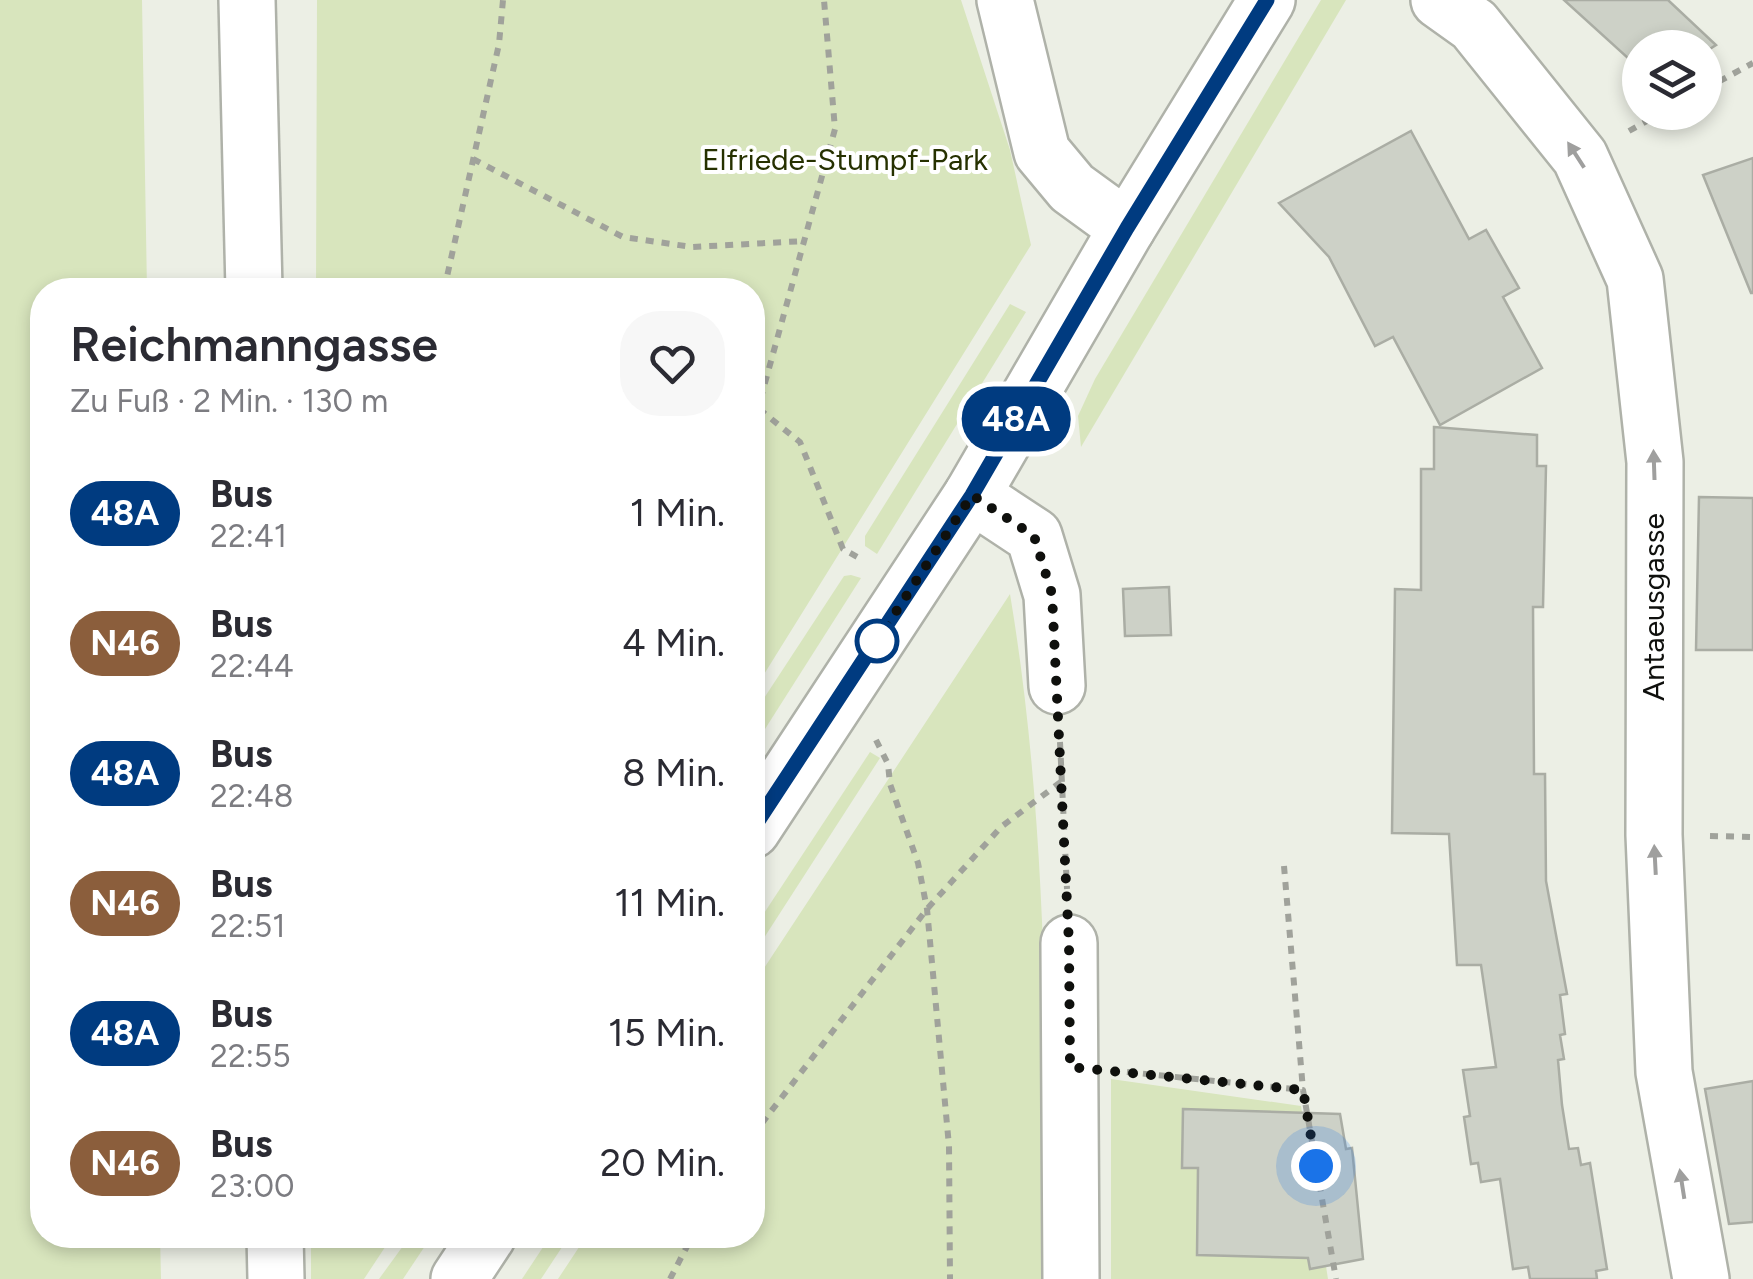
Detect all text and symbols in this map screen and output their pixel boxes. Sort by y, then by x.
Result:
map controls [1622,30,1722,130]
button: layers [1622,30,1722,130]
park label: Elfriede-Stumpf-Park [702,141,988,178]
one-way arrow [1568,141,1586,168]
button: heart [620,311,725,416]
text: Reichmanngasse [70,315,438,373]
text: Zu Fuß · 2 Min. · 130 m [70,382,388,420]
line badge: 48A [958,386,1074,452]
text: 48A [982,398,1050,440]
one-way arrow [1646,449,1662,481]
text: Bus [210,471,273,517]
text: 1 Min. [630,490,725,536]
text: 48A [91,492,159,534]
street label: Antaeusgasse [1635,513,1672,701]
text: 22:41 [210,517,287,555]
text: Bus [210,601,273,647]
text: 4 Min. [622,620,725,666]
unlabelled marker [856,620,898,662]
text: N46 [90,622,160,664]
text: 22:44 [210,647,294,685]
text: Bus [210,731,273,777]
text: 8 Min. [622,750,725,796]
text: 48A [91,752,159,794]
text: 22:48 [210,777,293,815]
one-way arrow [1646,844,1662,876]
text: Bus [210,861,273,907]
text: 11 Min. [614,880,725,926]
text: N46 [90,882,160,924]
text: 22:51 [210,907,286,945]
text: Bus [210,991,273,1037]
text: 15 Min. [608,1010,725,1056]
text: 48A [91,1012,159,1054]
text: 22:55 [210,1037,291,1075]
text: Bus [210,1121,273,1167]
text: 20 Min. [600,1140,725,1186]
your location [1291,1141,1341,1191]
text: N46 [90,1142,160,1184]
text: 23:00 [210,1167,294,1205]
one-way arrow [1674,1167,1690,1199]

